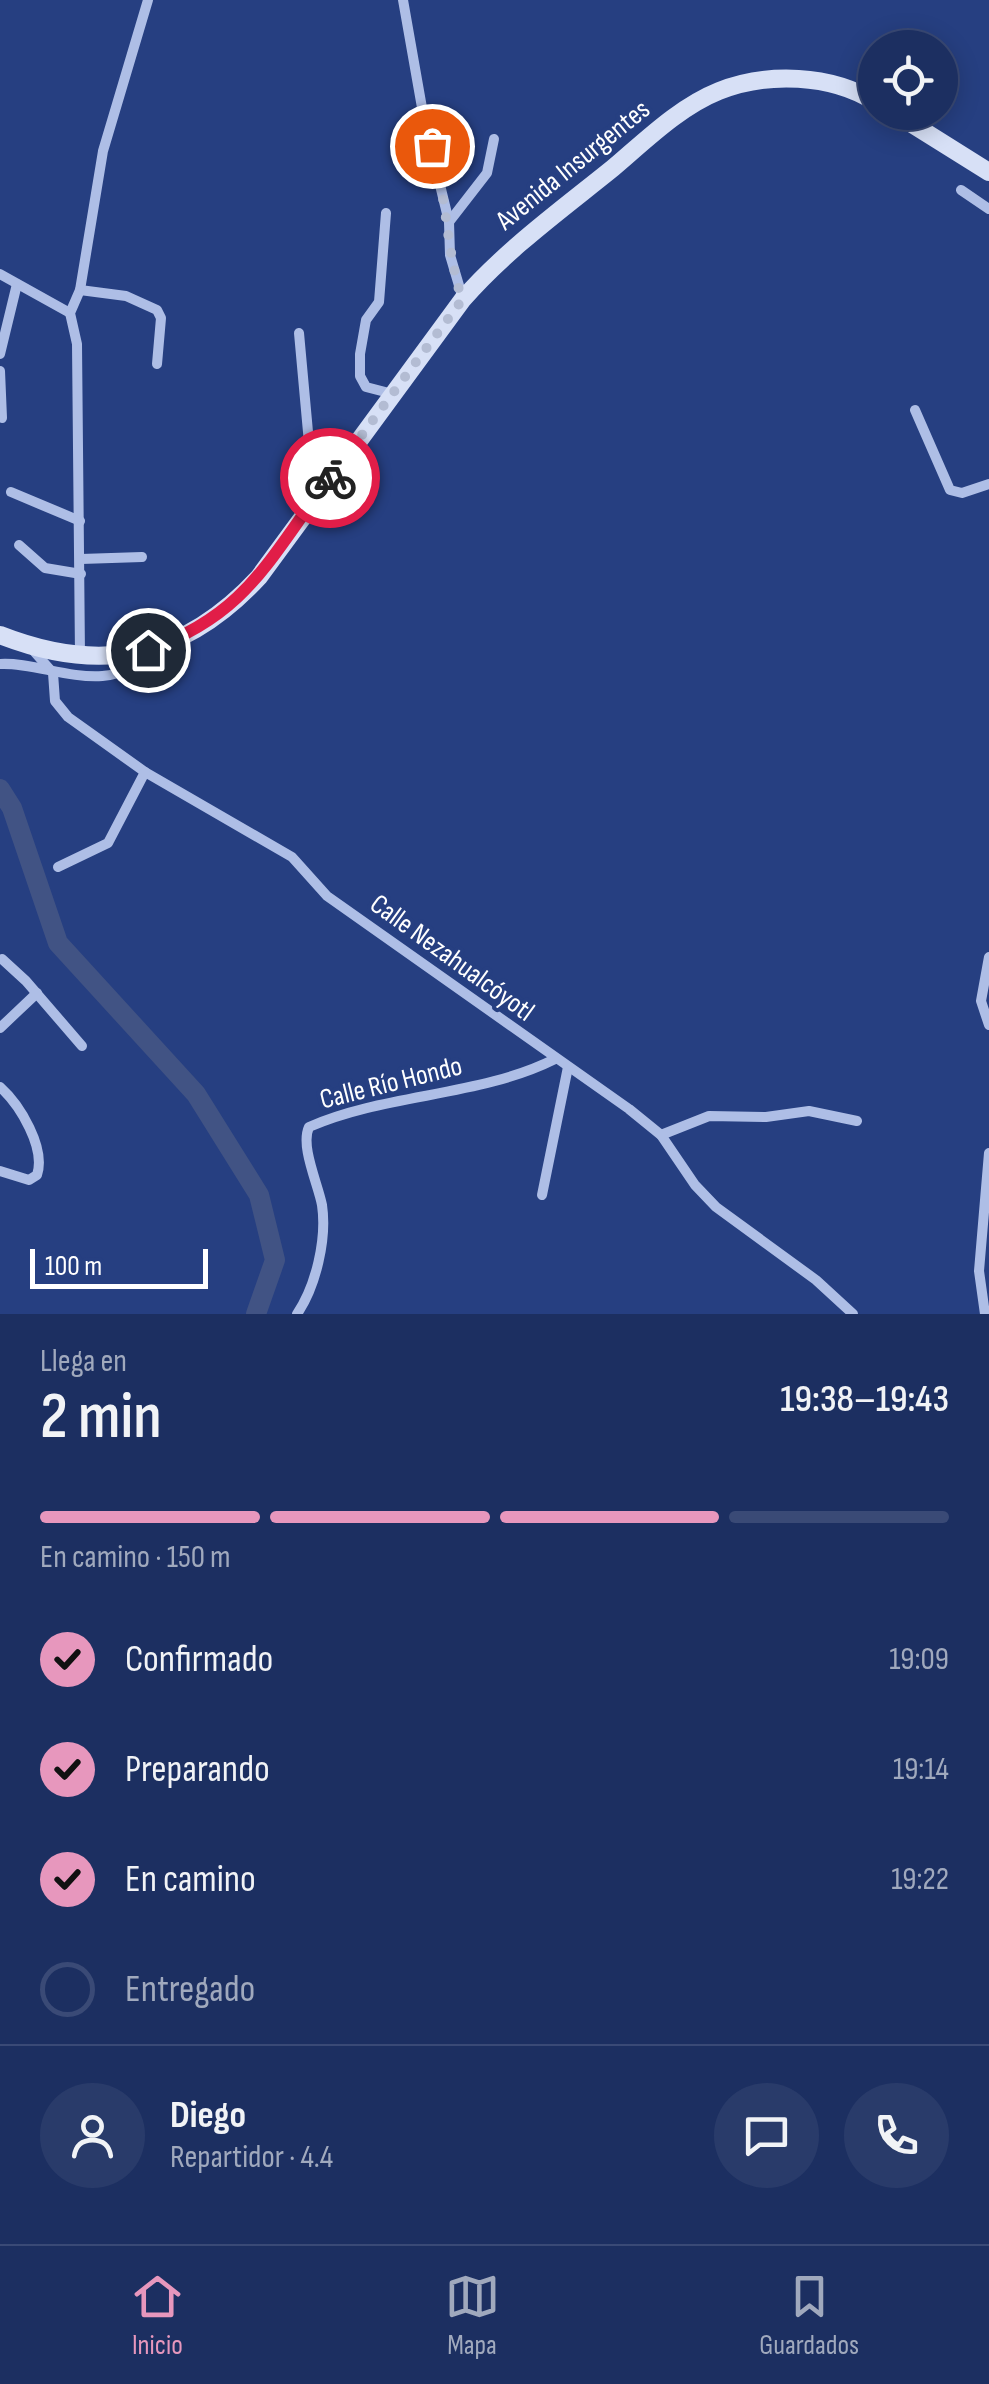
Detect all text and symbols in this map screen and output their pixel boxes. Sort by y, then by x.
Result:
map controls [858,30,958,130]
button: locate [858,30,958,130]
street label: Avenida Insurgentes [489,93,657,238]
pin [390,104,475,189]
icon: bag [405,119,460,174]
courier [280,428,380,528]
icon: bike [303,451,358,506]
pin [106,608,191,693]
icon: home [121,623,176,678]
street label: Calle Nezahualcóyotl [364,887,540,1029]
street label: Calle Río Hondo [316,1049,466,1117]
scale bar [30,1244,208,1288]
text: 100 m [45,1250,102,1283]
text: Llega en [40,1342,127,1381]
text: 19:38–19:43 [780,1377,949,1422]
text: 2 min [40,1379,162,1457]
text: En camino · 150 m [40,1538,231,1577]
icon: check [40,1632,95,1687]
text: Confirmado [125,1637,273,1682]
text: 19:09 [889,1640,949,1679]
icon: check [40,1742,95,1797]
text: Preparando [125,1747,270,1792]
text: 19:14 [893,1750,949,1789]
icon: check [40,1852,95,1907]
text: En camino [125,1857,256,1902]
text: 19:22 [891,1860,949,1899]
text: Entregado [125,1967,255,2012]
button: person [40,2083,145,2188]
button: chat [714,2083,819,2188]
button: phone [844,2083,949,2188]
text: Diego [170,2093,246,2138]
text: Repartidor · 4.4 [170,2138,333,2177]
tab: Inicio [130,2269,185,2362]
tab: Mapa [445,2269,500,2362]
tab: Guardados [759,2269,859,2362]

